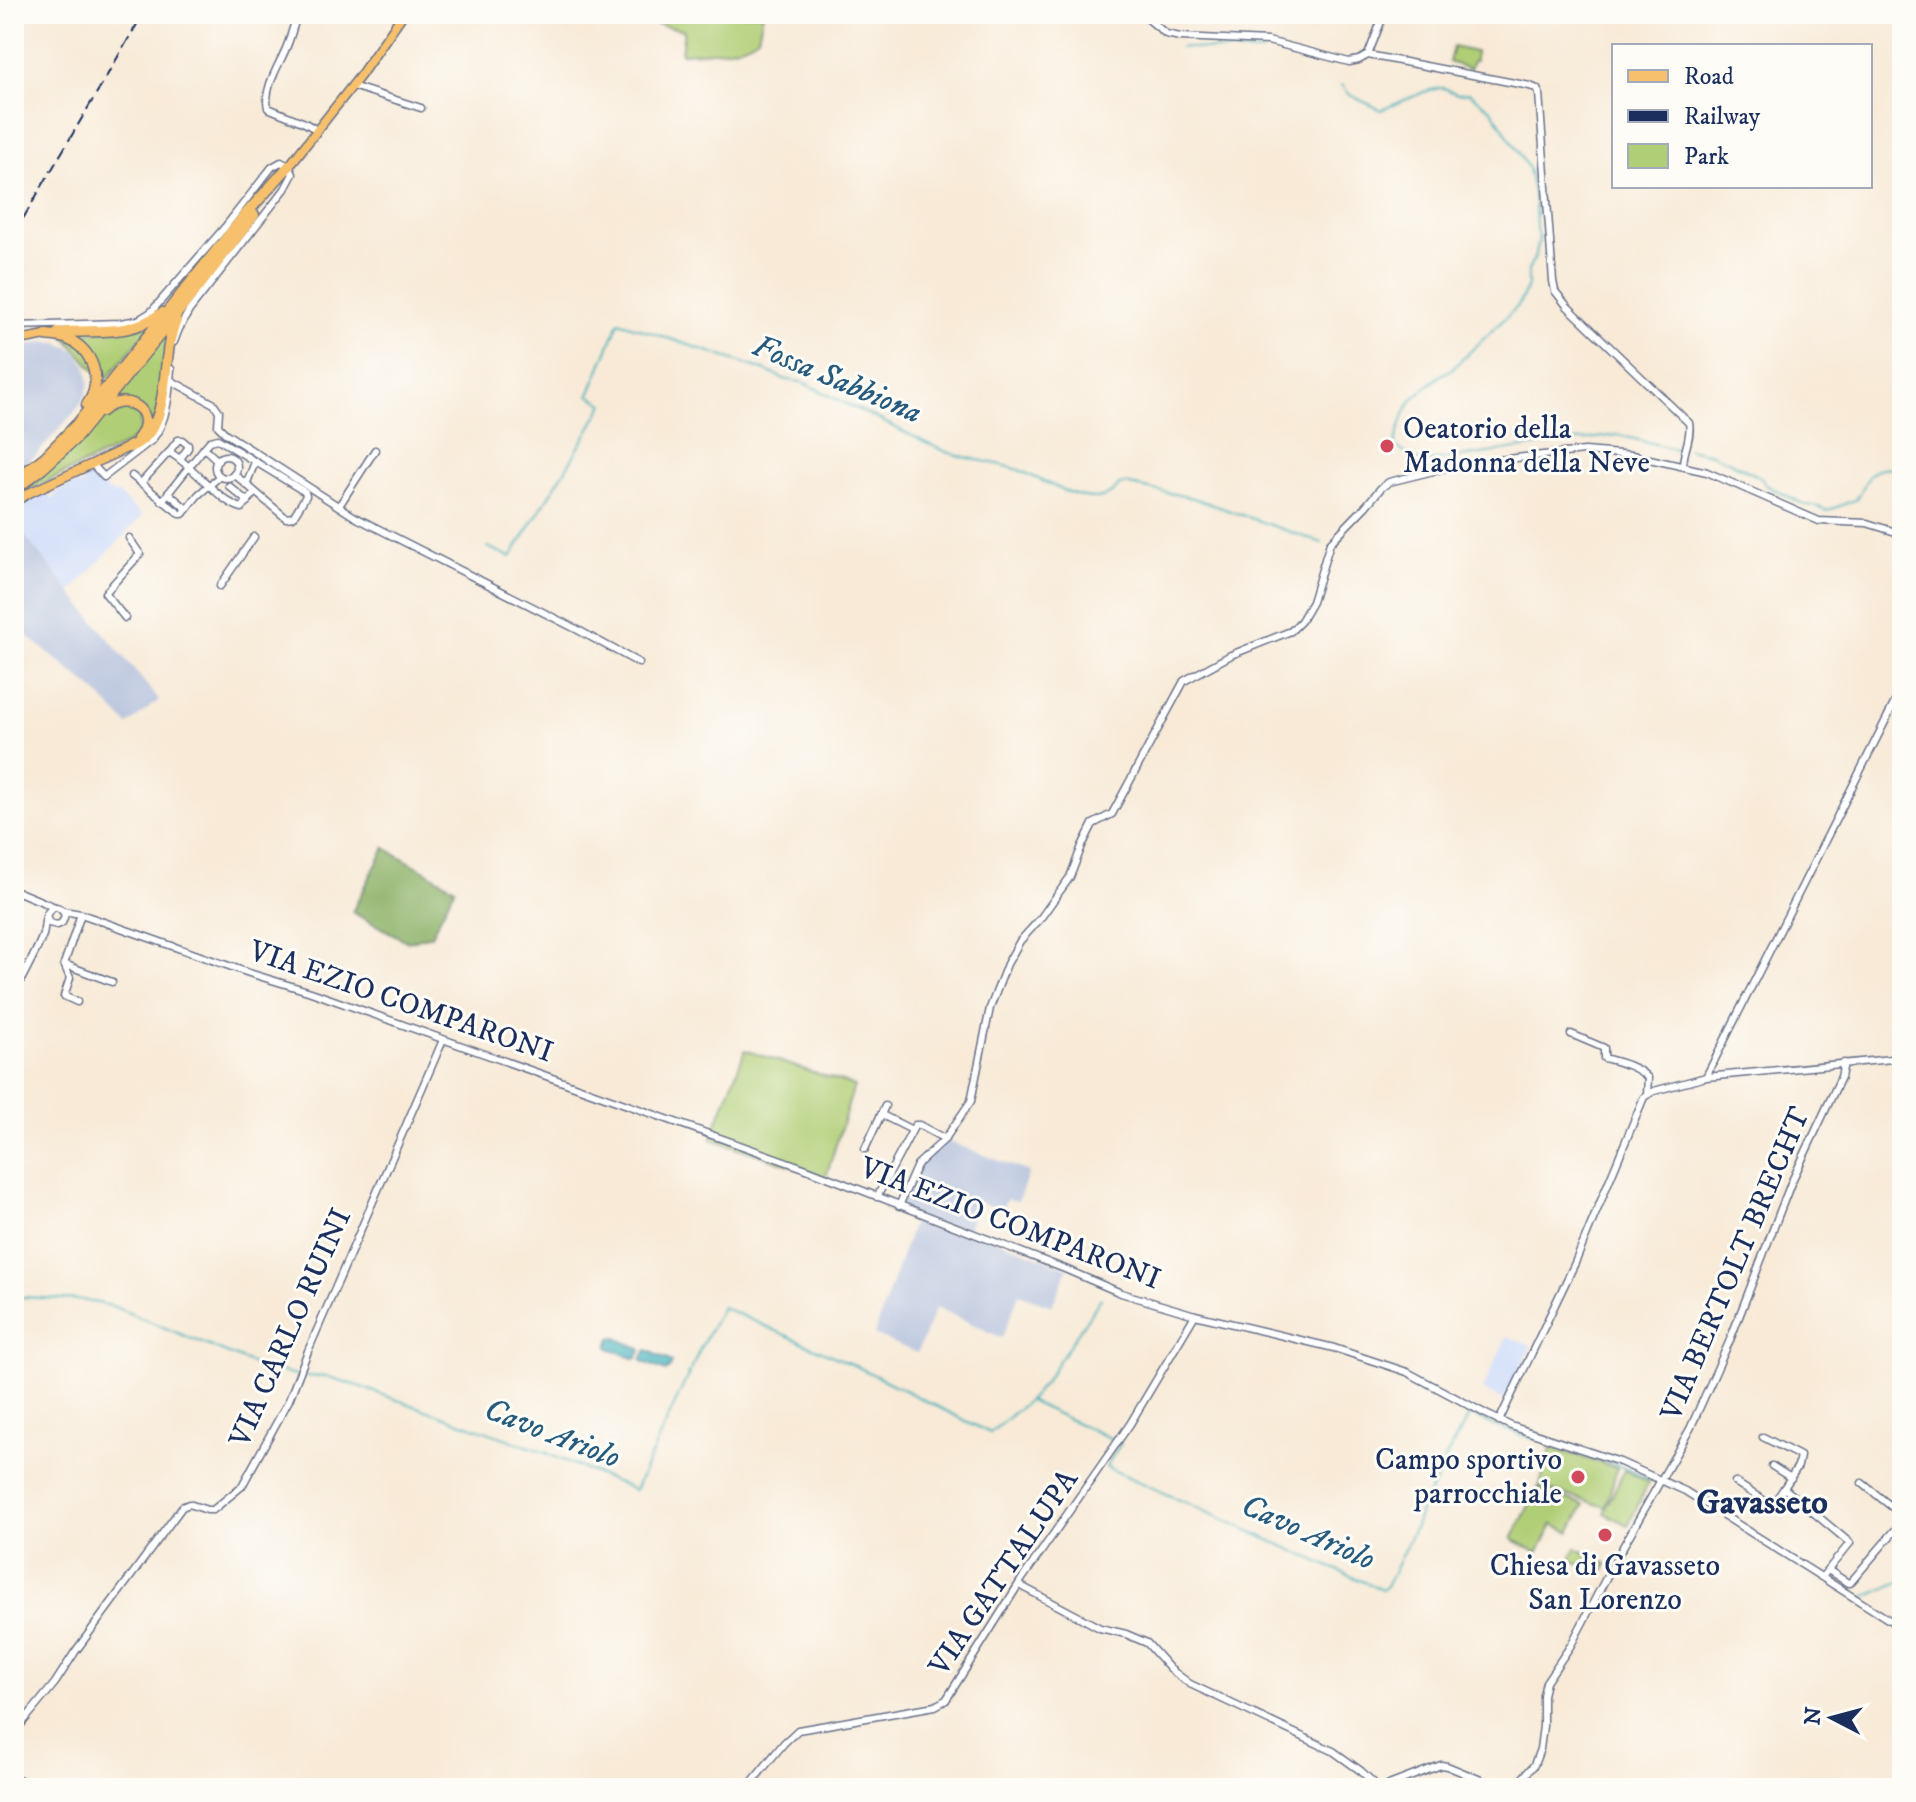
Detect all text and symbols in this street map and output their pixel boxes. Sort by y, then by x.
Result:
legend [1612,44,1872,188]
text: Road [1684,62,1734,92]
text: Railway [1684,102,1761,132]
text: Park [1684,142,1729,172]
water label: Fossa Sabbiona [746,326,928,434]
place label: Oeatorio della Madonna della Neve [1403,411,1650,482]
marker: Oeatorio della Madonna della Neve [1378,437,1396,455]
street label: VIA EZIO COMPARONI [243,932,558,1071]
street label: VIA BERTOLT BRECHT [1653,1101,1819,1427]
street label: VIA EZIO COMPARONI [854,1149,1165,1298]
street label: VIA CARLO RUINI [221,1203,360,1454]
water label: Cavo Ariolo [478,1390,626,1478]
place label: Campo sportivo parrocchiale [1375,1442,1562,1513]
street label: VIA GATTALUPA [921,1462,1087,1684]
marker: Campo sportivo parrocchiale [1569,1468,1587,1486]
district label: Gavasseto [1696,1482,1828,1524]
water label: Cavo Ariolo [1235,1486,1381,1580]
marker: Chiesa di Gavasseto San Lorenzo [1596,1526,1614,1544]
place label: Chiesa di Gavasseto San Lorenzo [1490,1548,1720,1619]
north arrow [1792,1678,1872,1758]
text: N [1799,1706,1828,1726]

